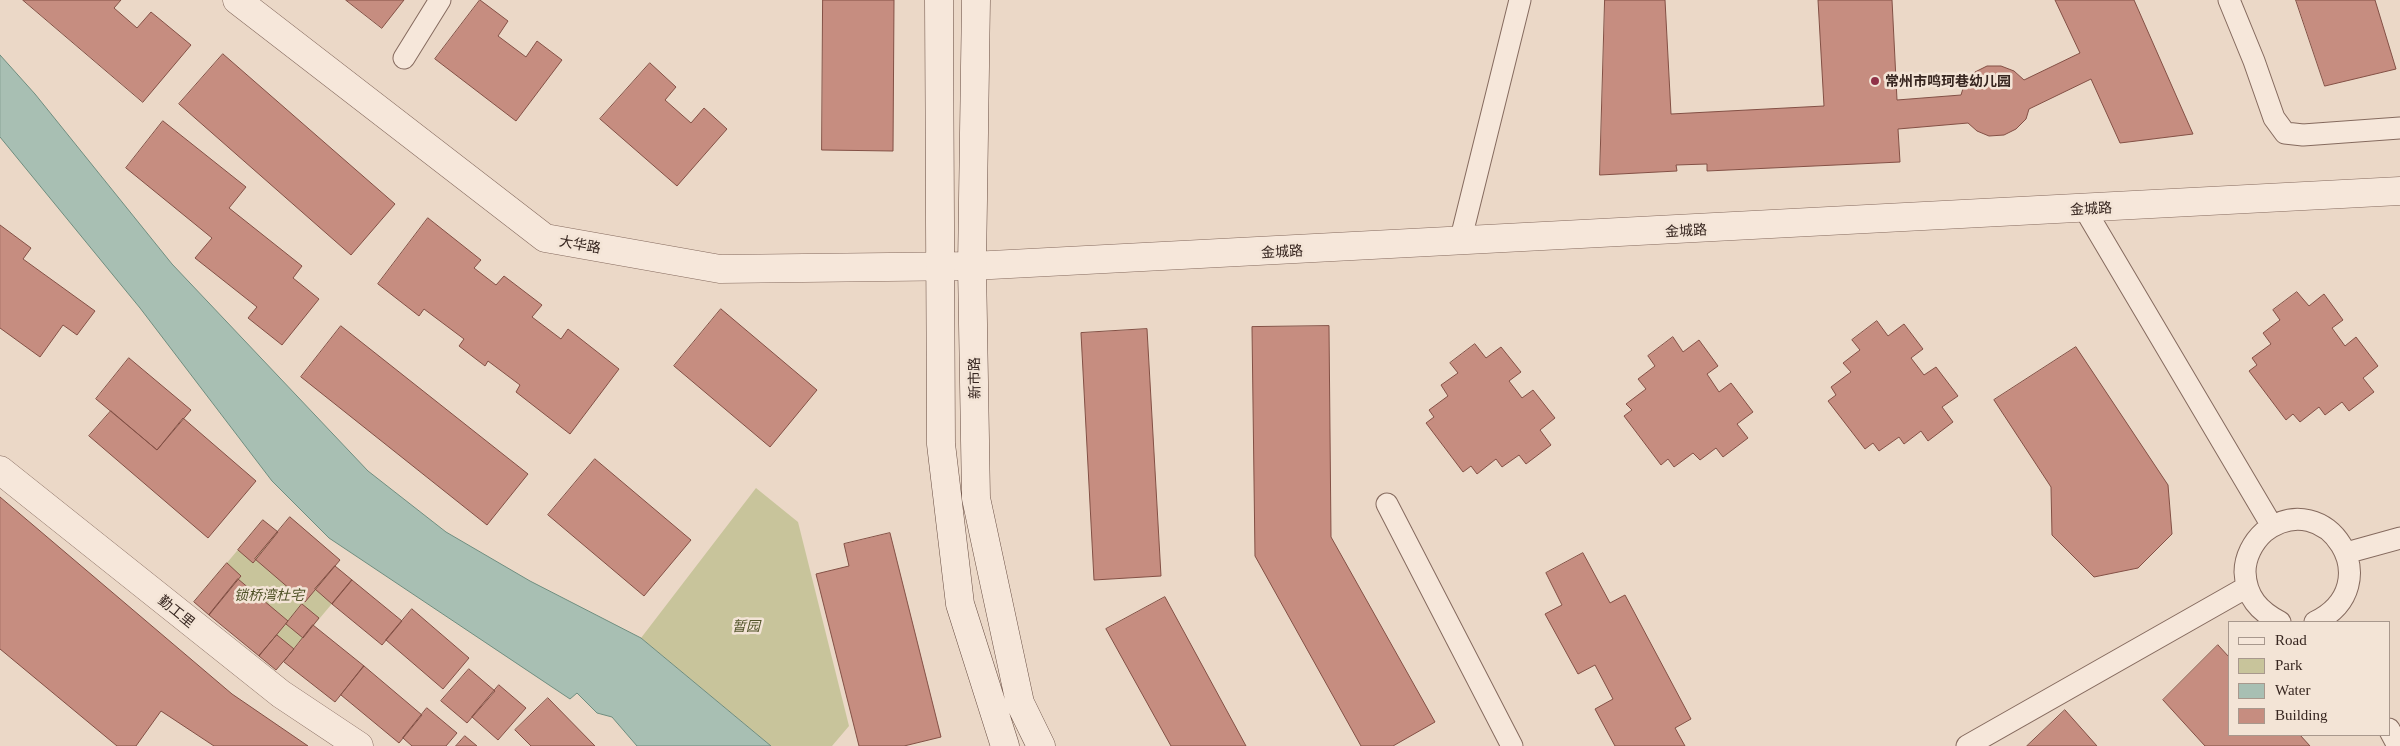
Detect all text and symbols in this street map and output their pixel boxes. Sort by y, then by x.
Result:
place label: 常州市鸣珂巷幼儿园 [1885,73,2011,89]
marker: 常州市鸣珂巷幼儿园 [1869,75,1881,87]
street label: 金城路 [2070,199,2112,217]
street label: 金城路 [1665,221,1707,239]
street label: 大华路 [558,232,602,256]
street label: 金城路 [1261,242,1303,260]
street label: 新市路 [965,357,983,399]
park label: 锁桥湾杜宅 [234,587,304,603]
street label: 勤工里 [155,591,199,631]
park label: 暂园 [732,618,760,634]
legend [2228,621,2390,736]
text: Road [2275,632,2307,648]
text: Park [2275,657,2303,673]
text: Water [2275,682,2310,698]
text: Building [2275,707,2328,723]

